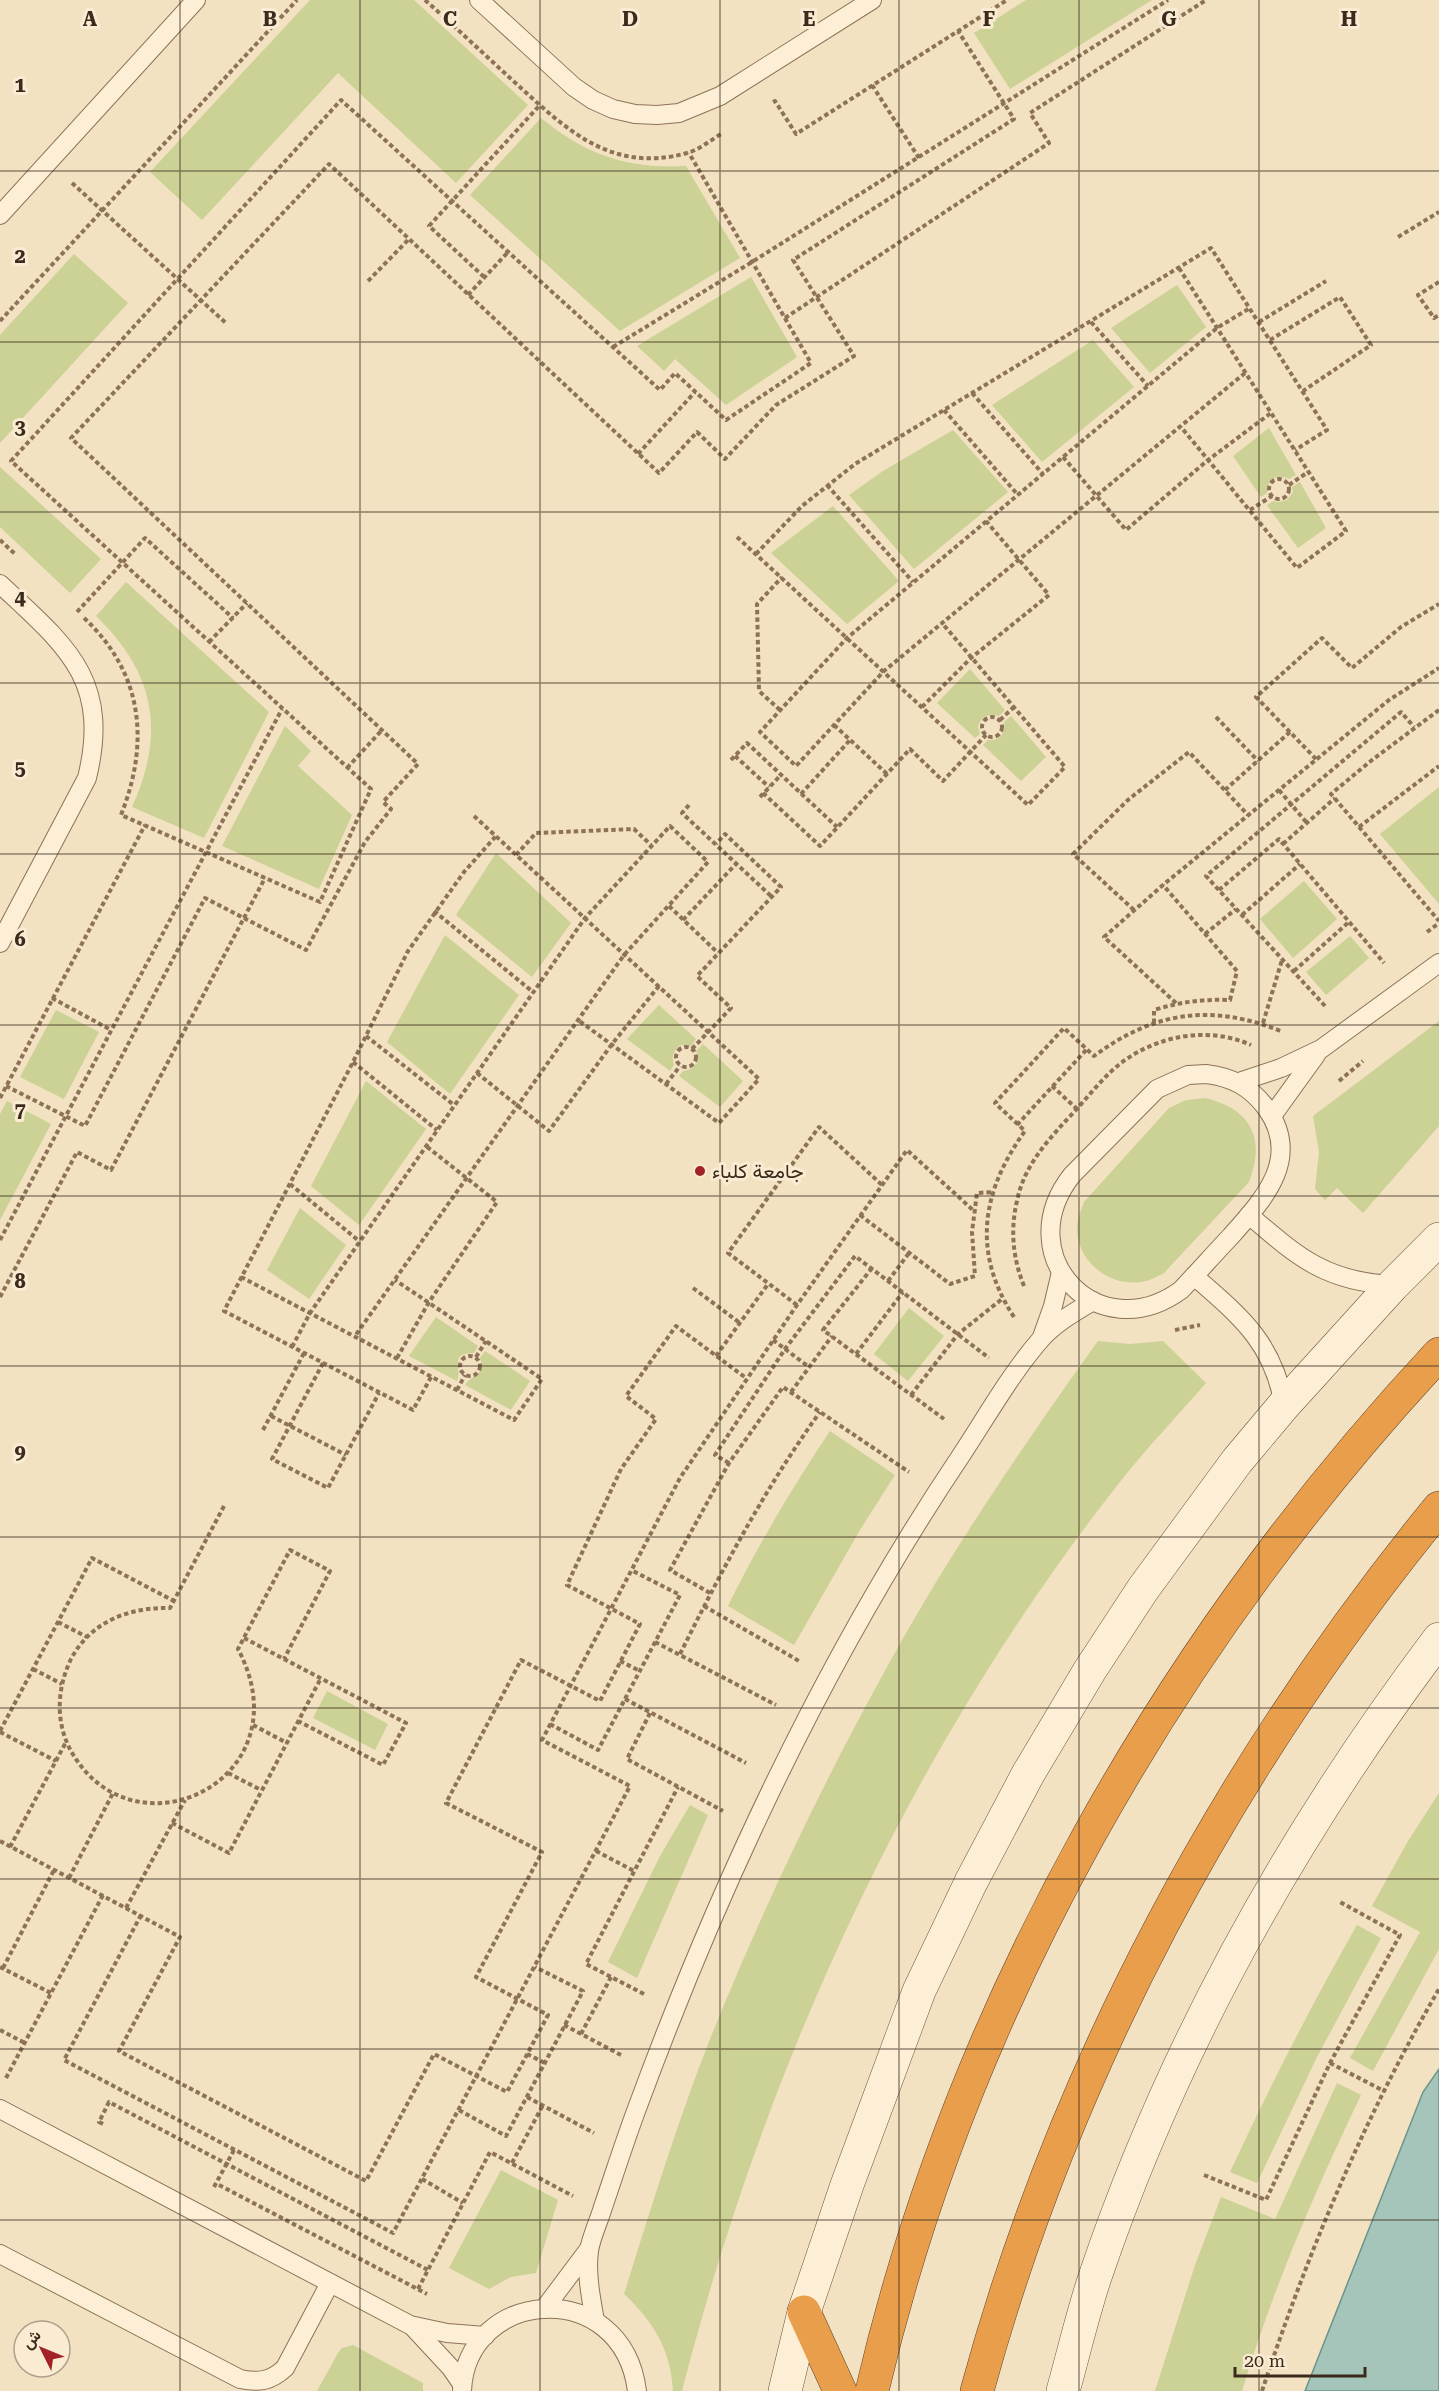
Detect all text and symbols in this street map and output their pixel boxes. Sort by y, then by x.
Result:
text: A [83,7,98,31]
text: B [263,7,277,31]
text: C [443,7,457,31]
text: D [622,7,638,31]
text: E [803,7,816,31]
text: F [983,7,995,31]
text: G [1161,7,1177,31]
text: H [1341,7,1357,31]
text: 1 [14,73,26,97]
text: 2 [14,244,26,268]
text: 3 [14,415,26,439]
text: 4 [14,586,26,610]
text: 5 [14,756,26,780]
text: 6 [14,927,26,951]
text: 7 [14,1098,26,1122]
place label: جامعة كلباء [712,1159,804,1183]
marker: جامعة كلباء [693,1164,707,1178]
text: 8 [14,1269,26,1293]
text: 9 [14,1440,26,1464]
north arrow [12,2319,72,2379]
text: ش [18,2326,45,2353]
scale bar [1235,2340,1366,2378]
text: 20 m [1244,2350,1285,2371]

